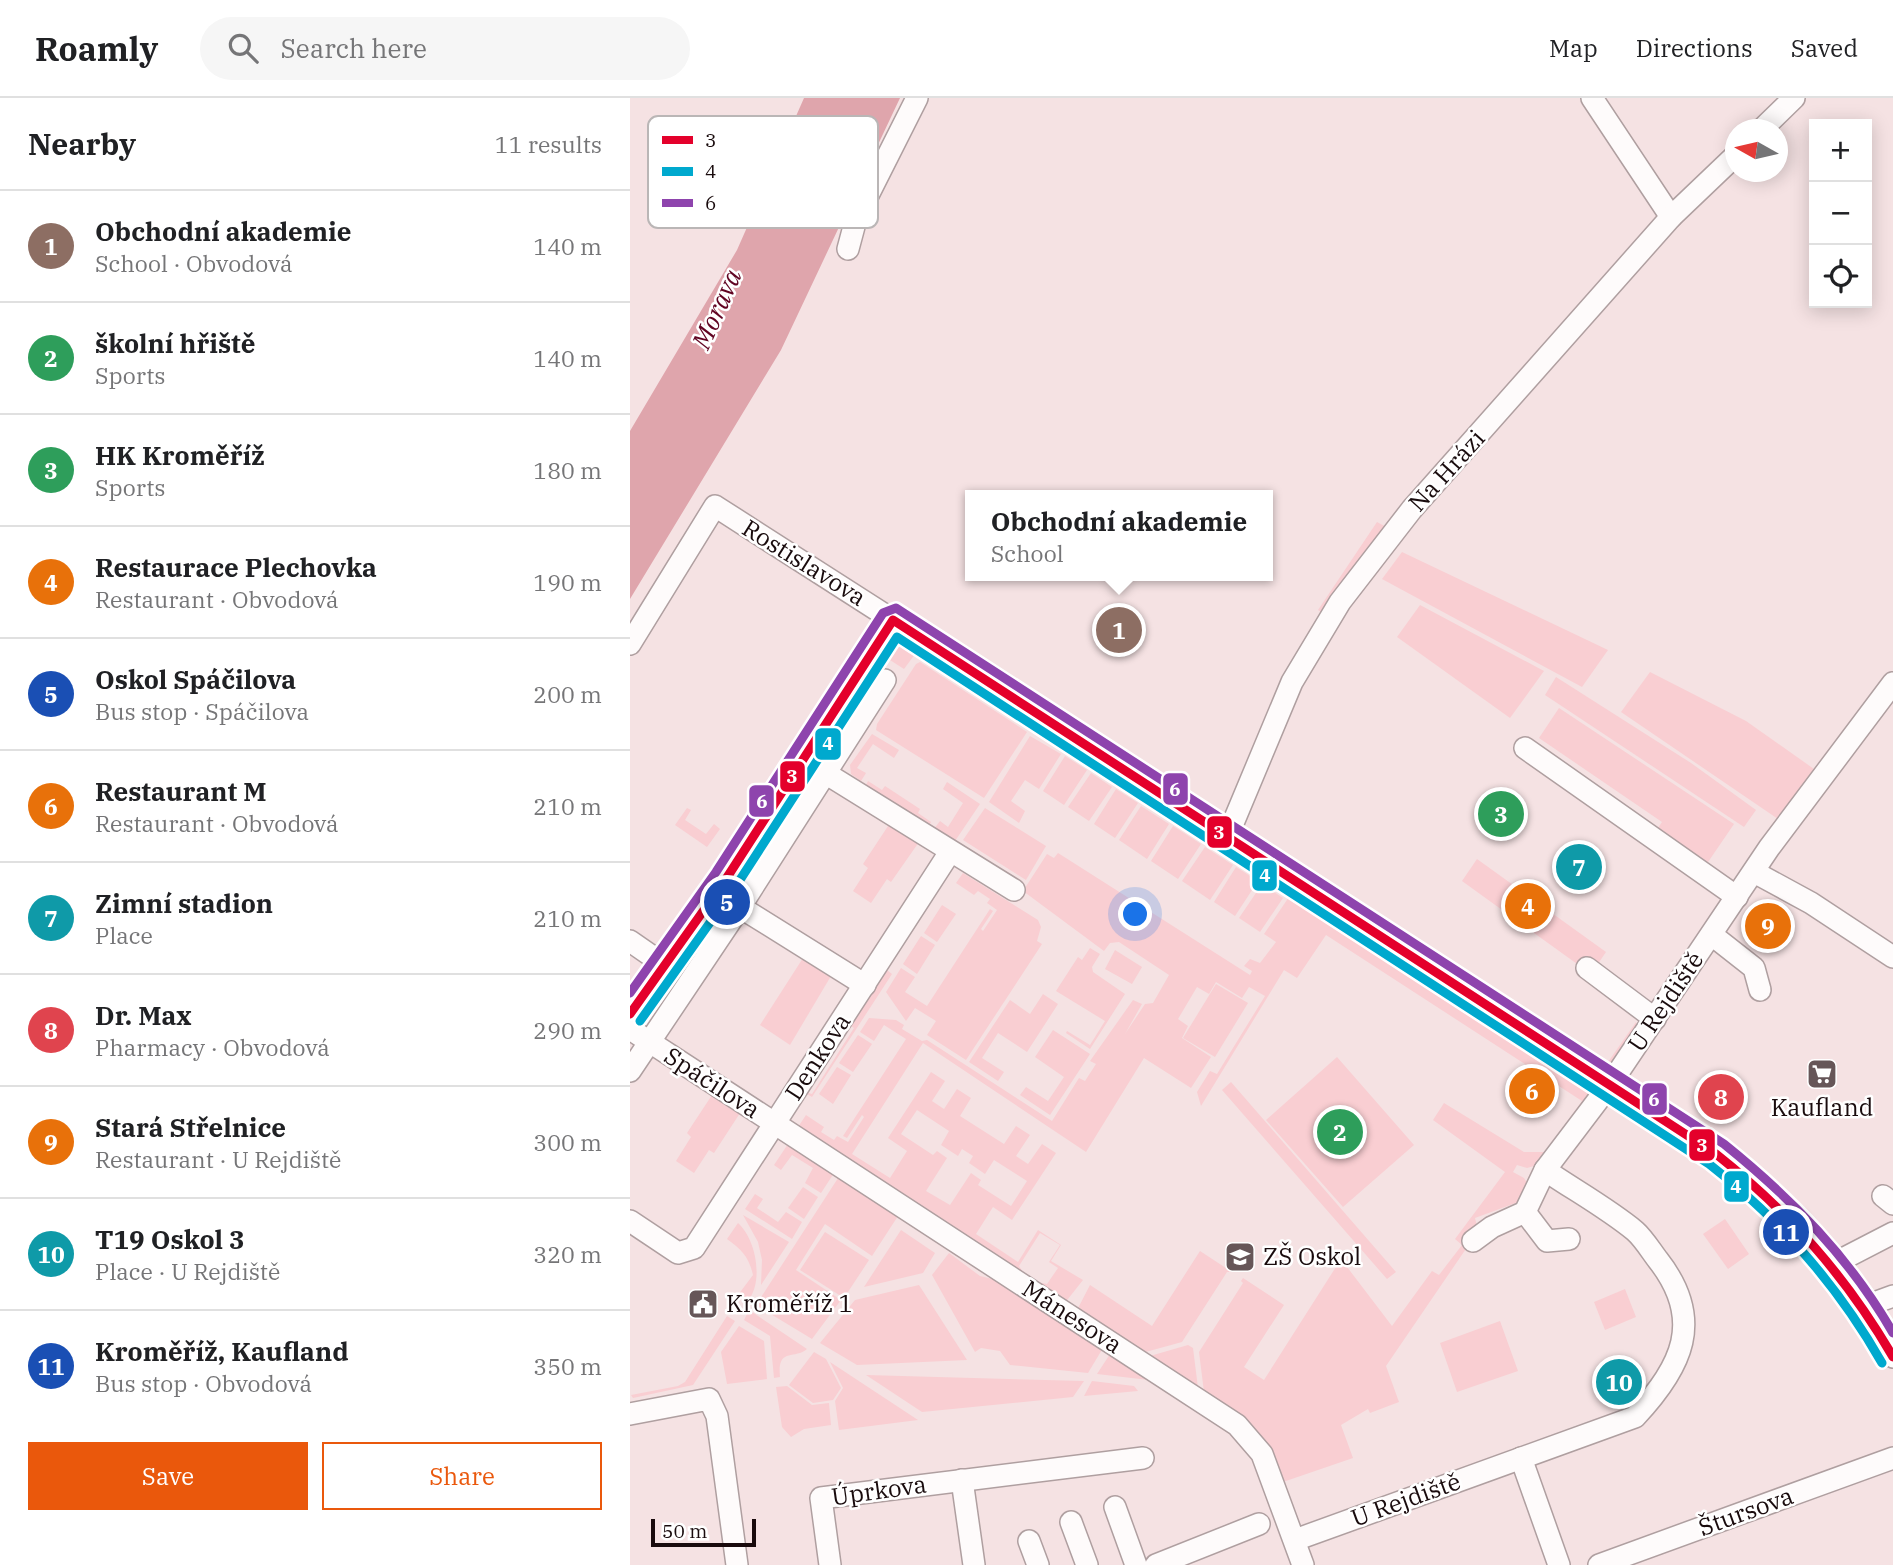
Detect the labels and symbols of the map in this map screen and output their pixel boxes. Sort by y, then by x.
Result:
legend [648,116,878,228]
north arrow [1725,119,1788,182]
text: 3 [705,128,716,152]
text: 4 [705,159,716,183]
text: 6 [705,191,716,215]
water label: Morava [683,263,749,355]
street label: Na Hrázi [1401,423,1491,518]
street label: Rostislavova [737,511,872,613]
pin: 1 [1096,604,1142,656]
line badge: 4 [814,727,842,761]
text: 4 [822,731,834,755]
line badge: 3 [779,760,806,793]
text: 3 [786,764,798,788]
line badge: 6 [1162,772,1189,806]
text: 6 [1169,777,1181,801]
line badge: 6 [748,784,775,818]
pin: 3 [1478,788,1524,840]
text: 6 [756,789,768,813]
line badge: 3 [1206,815,1233,849]
text: 3 [1213,820,1225,844]
pin: 7 [1556,841,1602,893]
line badge: 4 [1251,859,1278,892]
text: 4 [1259,863,1271,887]
pin: 5 [704,876,750,928]
pin: 4 [1505,880,1551,932]
your location [1118,897,1152,931]
pin: 9 [1745,900,1791,952]
street label: U Rejdiště [1620,945,1710,1058]
street label: Denkova [777,1007,857,1106]
street label: Spáčilova [658,1039,767,1125]
supermarket icon: Kaufland [1805,1057,1839,1091]
pin: 6 [1509,1065,1555,1117]
pin: 8 [1698,1071,1744,1123]
line badge: 6 [1641,1082,1668,1116]
text: 6 [1648,1087,1660,1111]
place label: Kaufland [1771,1091,1873,1123]
pin: 2 [1317,1106,1363,1158]
line badge: 3 [1688,1128,1716,1162]
text: 3 [1696,1133,1708,1157]
line badge: 4 [1723,1170,1750,1203]
text: 4 [1730,1174,1742,1198]
pin: 11 [1763,1206,1809,1258]
school or university icon: ZŠ Oskol [1223,1240,1257,1274]
place label: ZŠ Oskol [1263,1240,1361,1272]
street label: Mánesova [1017,1272,1129,1360]
public building icon: Kroměříž 1 [686,1287,720,1321]
place label: Kroměříž 1 [726,1287,853,1319]
pin: 10 [1596,1356,1642,1408]
street label: U Rejdiště [1347,1465,1465,1534]
street label: Úprkova [829,1468,928,1513]
street label: Štursova [1694,1479,1798,1543]
scale bar [651,1516,756,1548]

